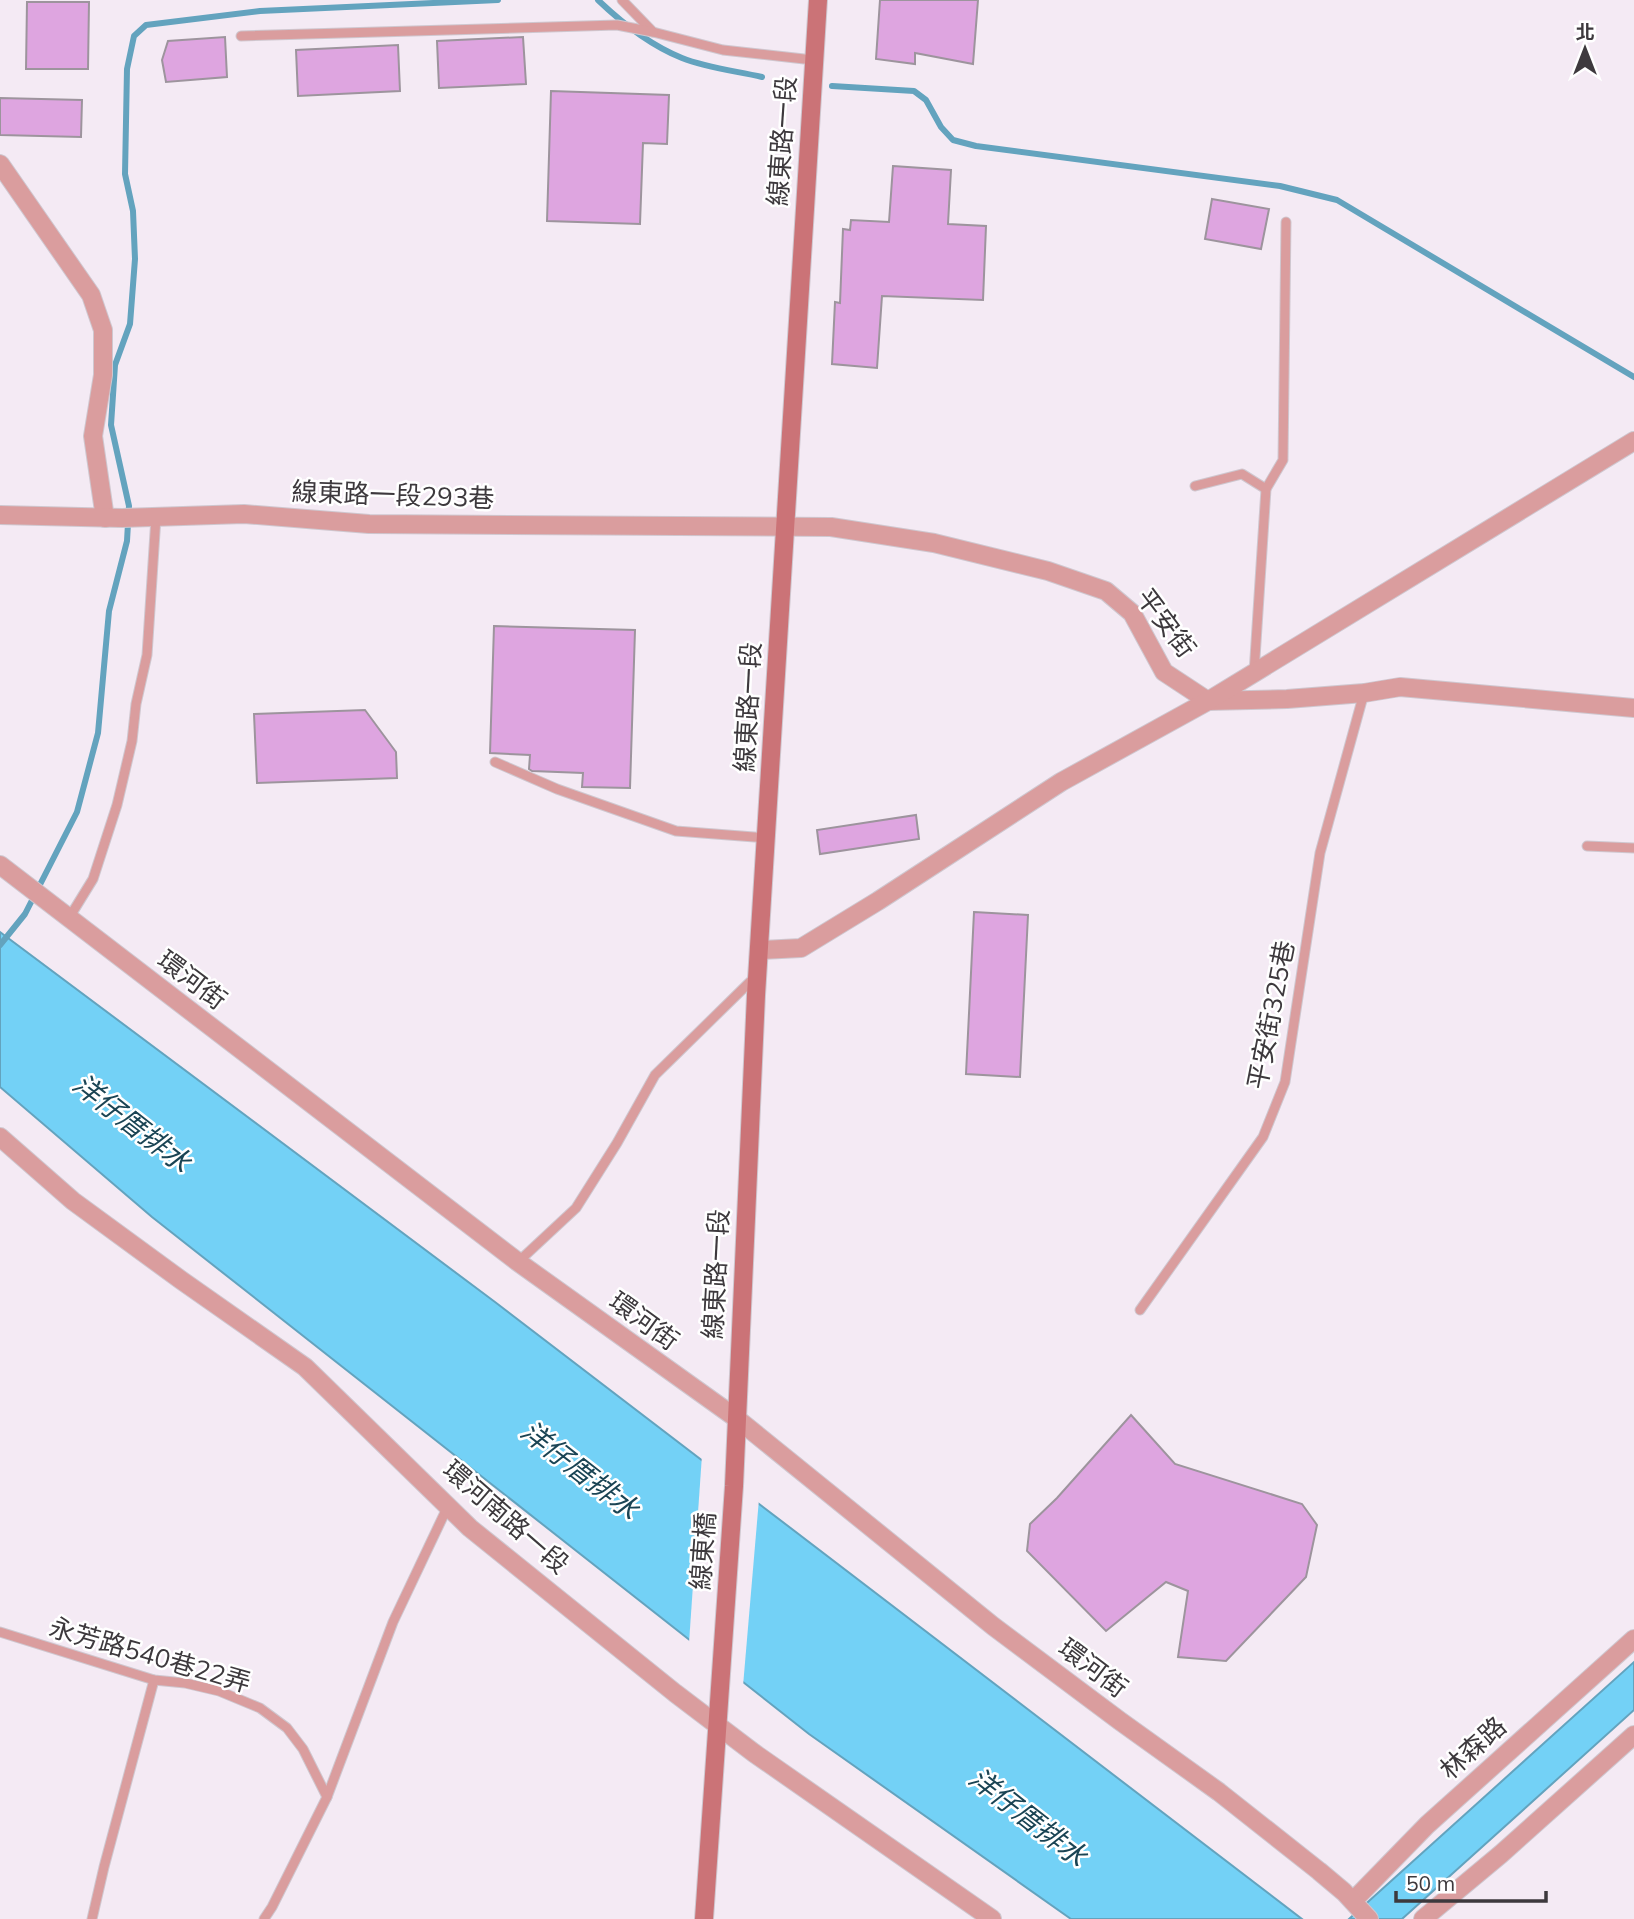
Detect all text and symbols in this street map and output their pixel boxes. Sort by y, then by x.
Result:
north arrow [1550,14,1620,84]
text: 北 [1575,20,1595,44]
street label: 線東路一段 [761,75,802,207]
street label: 線東路一段293巷 [291,474,495,515]
street label: 平安街 [1130,582,1203,664]
street label: 線東路一段 [728,641,767,773]
street label: 平安街325巷 [1240,938,1301,1092]
street label: 環河街 [151,943,233,1016]
water label: 洋仔厝排水 [66,1066,200,1181]
street label: 線東路一段 [696,1208,735,1340]
street label: 環河街 [603,1284,686,1357]
water label: 洋仔厝排水 [514,1413,648,1528]
street label: 環河南路一段 [437,1453,576,1580]
street label: 線東橋 [683,1511,722,1591]
street label: 永芳路540巷22弄 [46,1610,255,1699]
street label: 環河街 [1052,1631,1134,1704]
street label: 林森路 [1433,1709,1513,1786]
water label: 洋仔厝排水 [962,1760,1096,1875]
scale bar [1396,1860,1546,1904]
text: 50 m [1406,1870,1455,1896]

